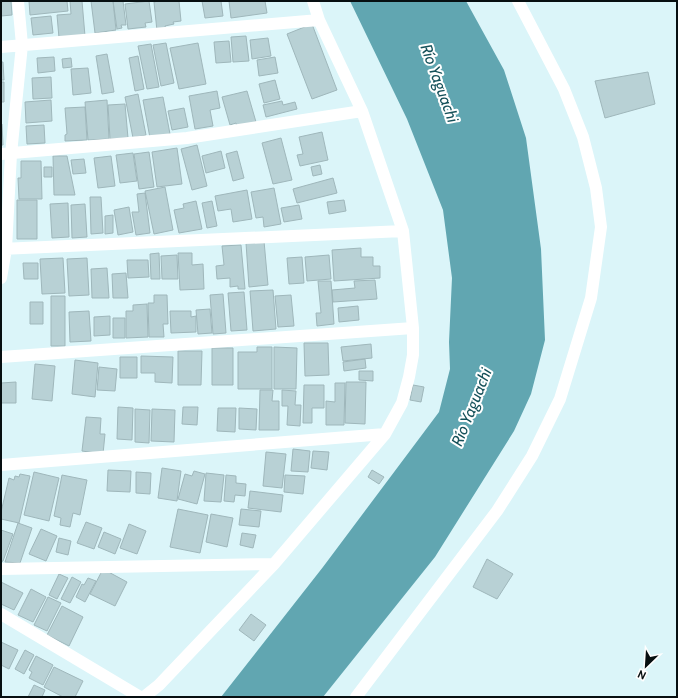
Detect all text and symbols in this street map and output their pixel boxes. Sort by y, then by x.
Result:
water label: Río Yaguachi [417,41,463,126]
water label: Río Yaguachi [447,365,496,449]
north arrow [626,646,666,686]
text: N [635,667,648,683]

